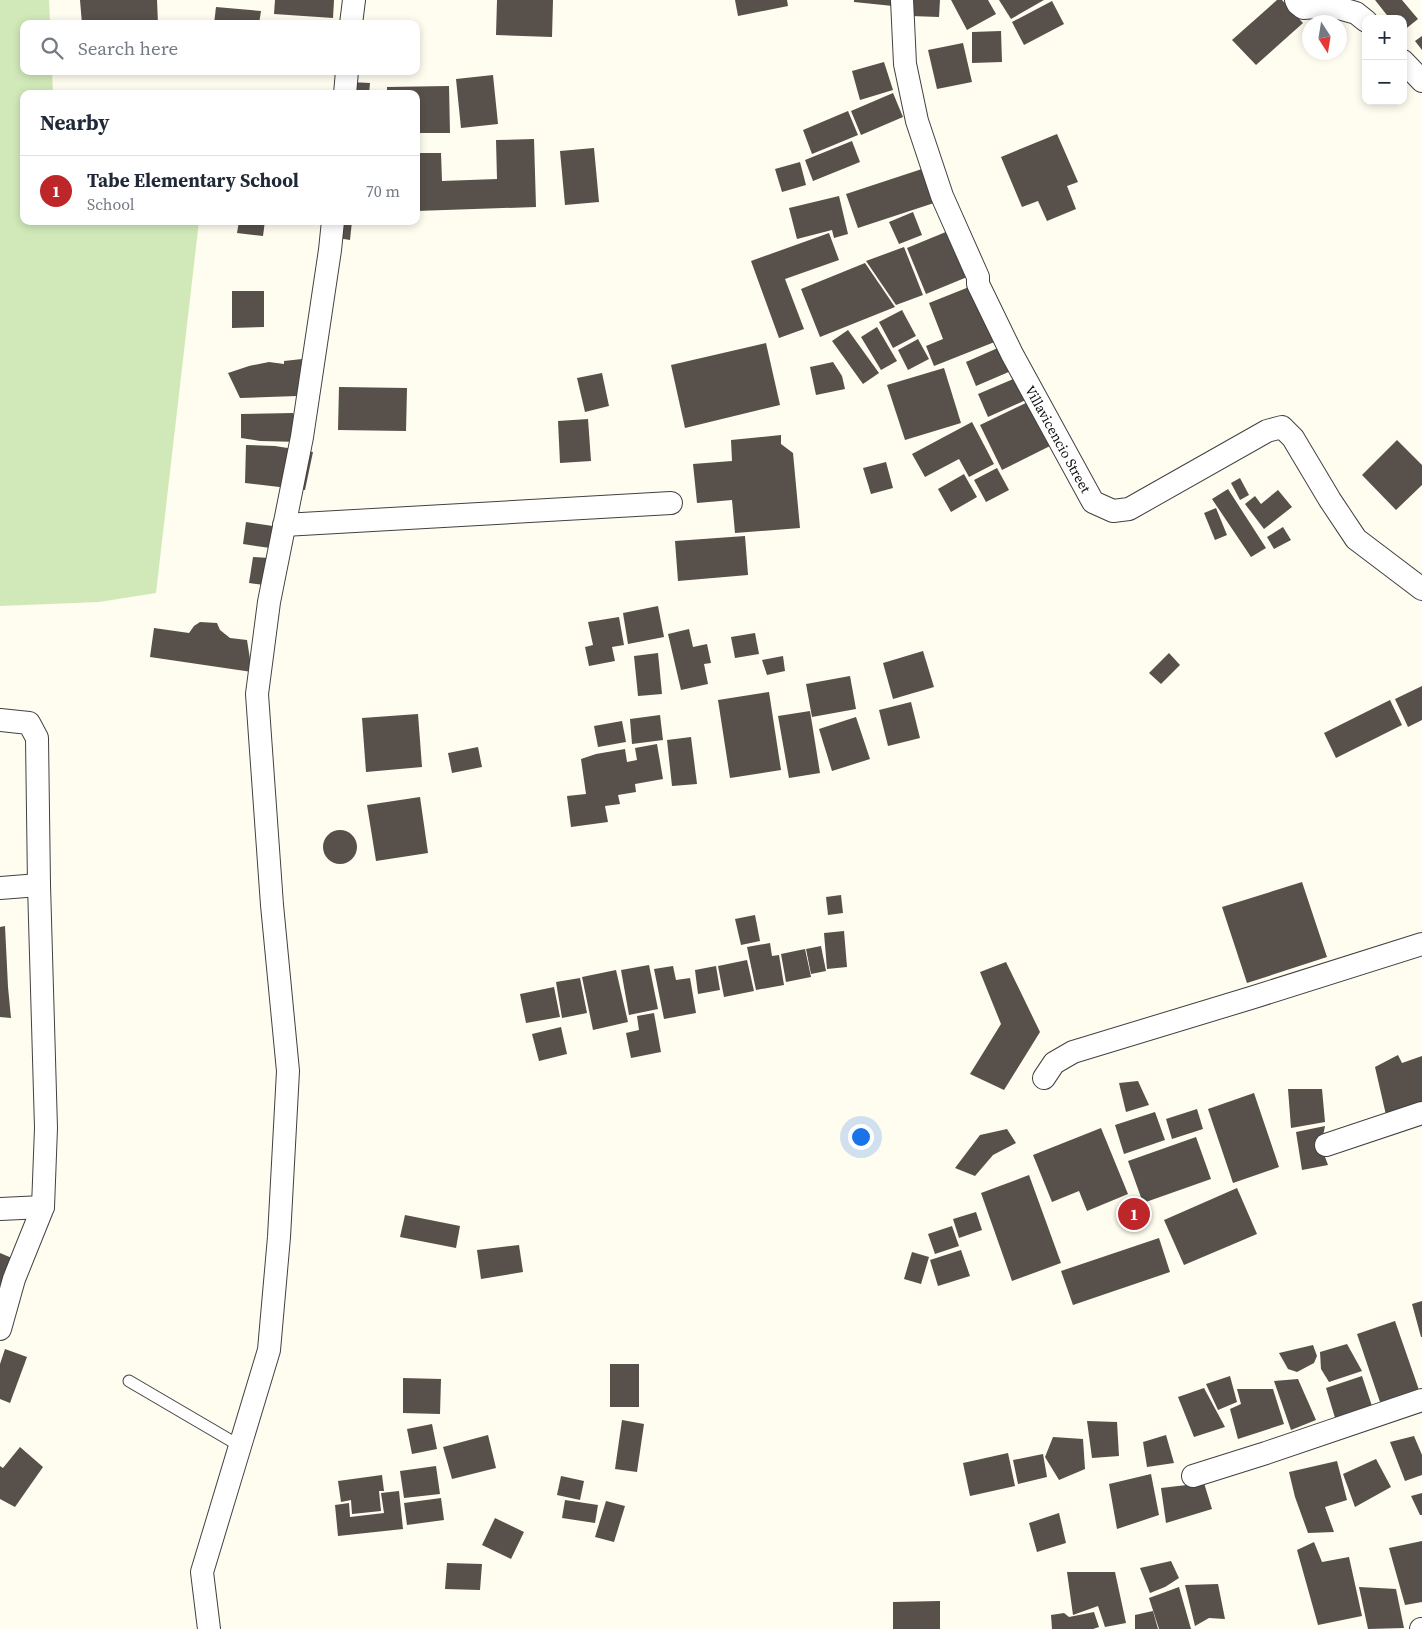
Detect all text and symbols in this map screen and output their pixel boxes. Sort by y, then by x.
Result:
north arrow [1302,15,1347,60]
map controls [1362,15,1407,105]
button: + [1362,15,1407,60]
search box [20,20,420,75]
icon: search [38,34,66,62]
text: Search here [78,35,178,61]
button: − [1362,60,1407,105]
text: Nearby [40,108,110,137]
text: Tabe Elementary School [87,167,299,193]
text: 1 [52,180,60,202]
text: 70 m [366,180,400,202]
text: School [87,193,135,215]
street label: Villavicencio Street [1020,382,1096,497]
your location [848,1124,874,1150]
pin: 1 [1118,1195,1150,1233]

